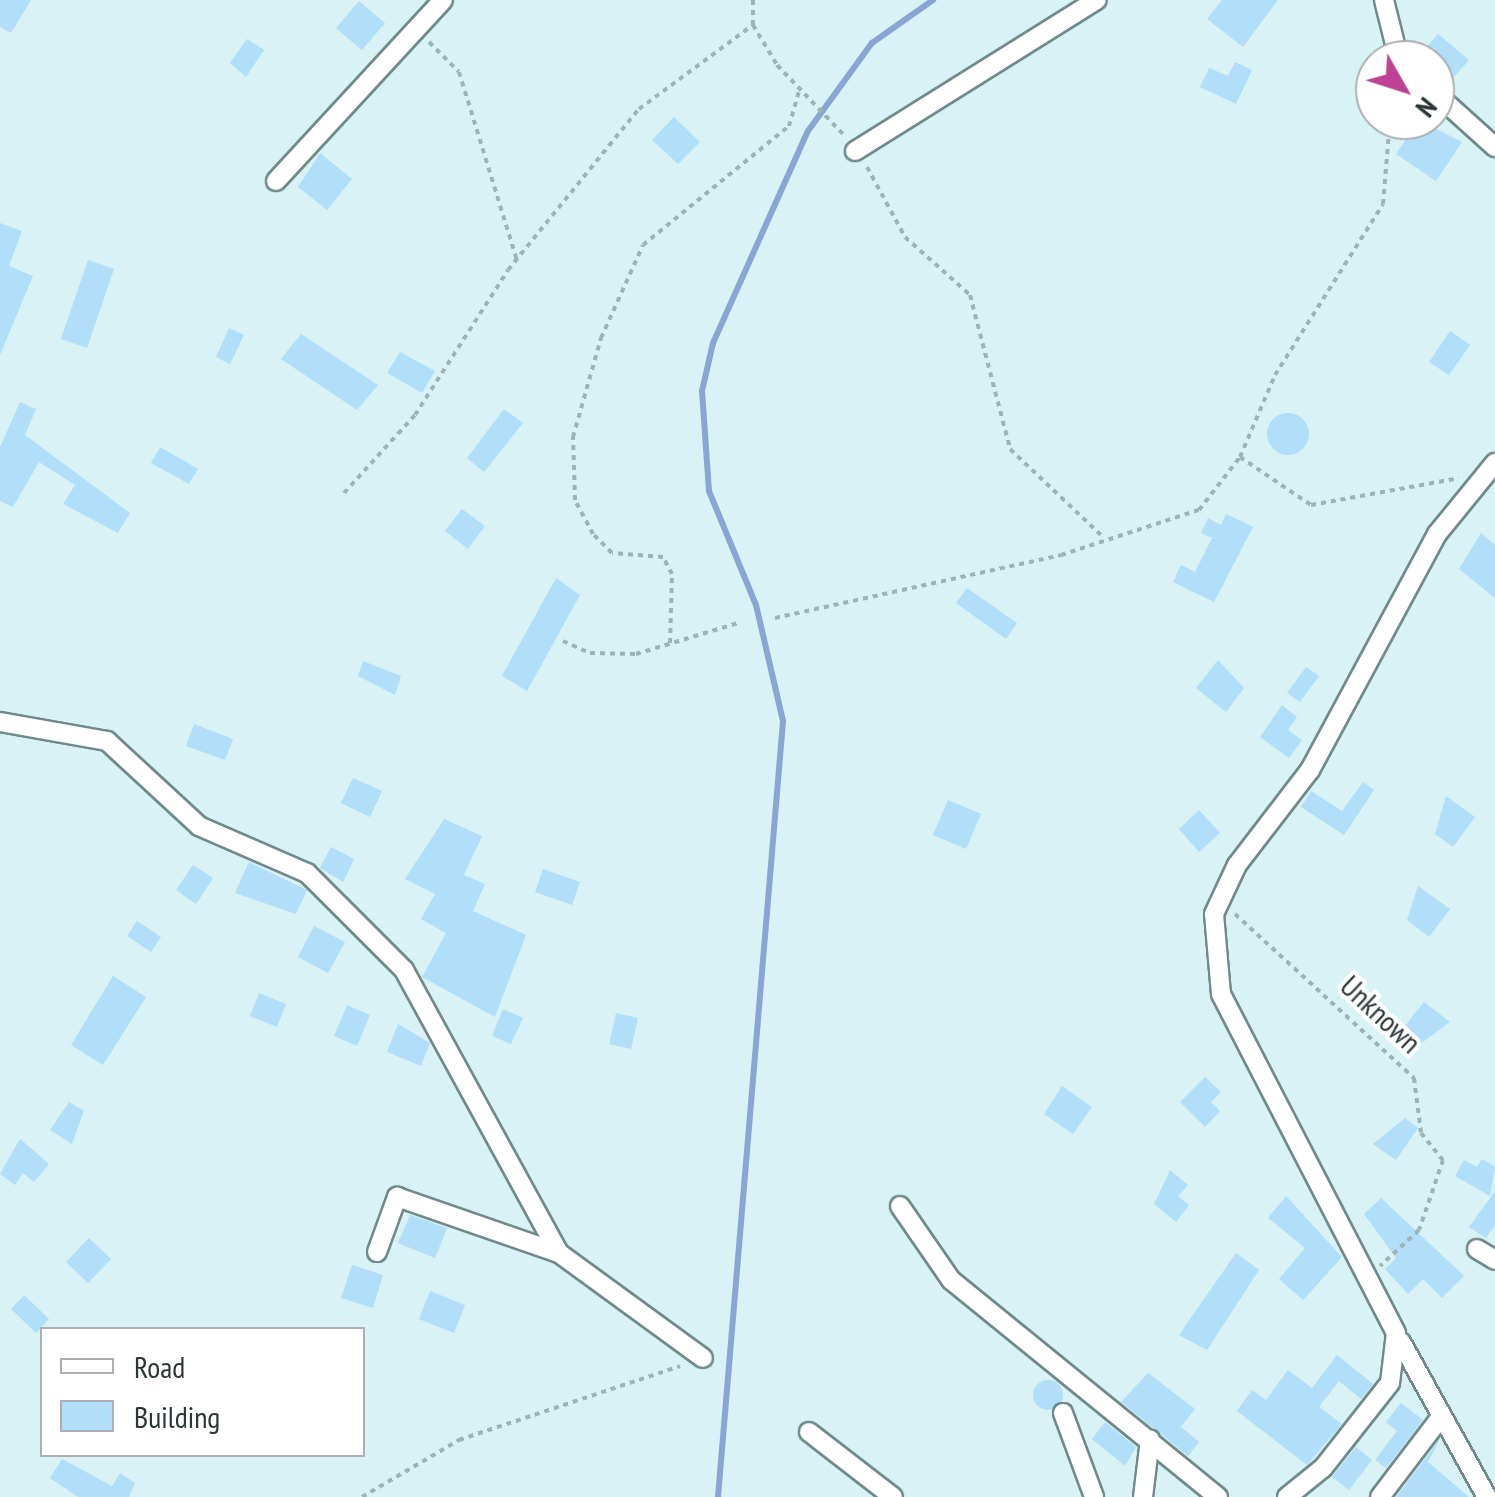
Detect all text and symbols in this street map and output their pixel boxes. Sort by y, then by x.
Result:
north arrow [1355,40,1455,140]
text: N [1408,90,1446,125]
street label: Unknown [1333,968,1429,1060]
legend [40,1327,365,1457]
text: Road [134,1347,185,1386]
text: Building [134,1397,220,1436]

